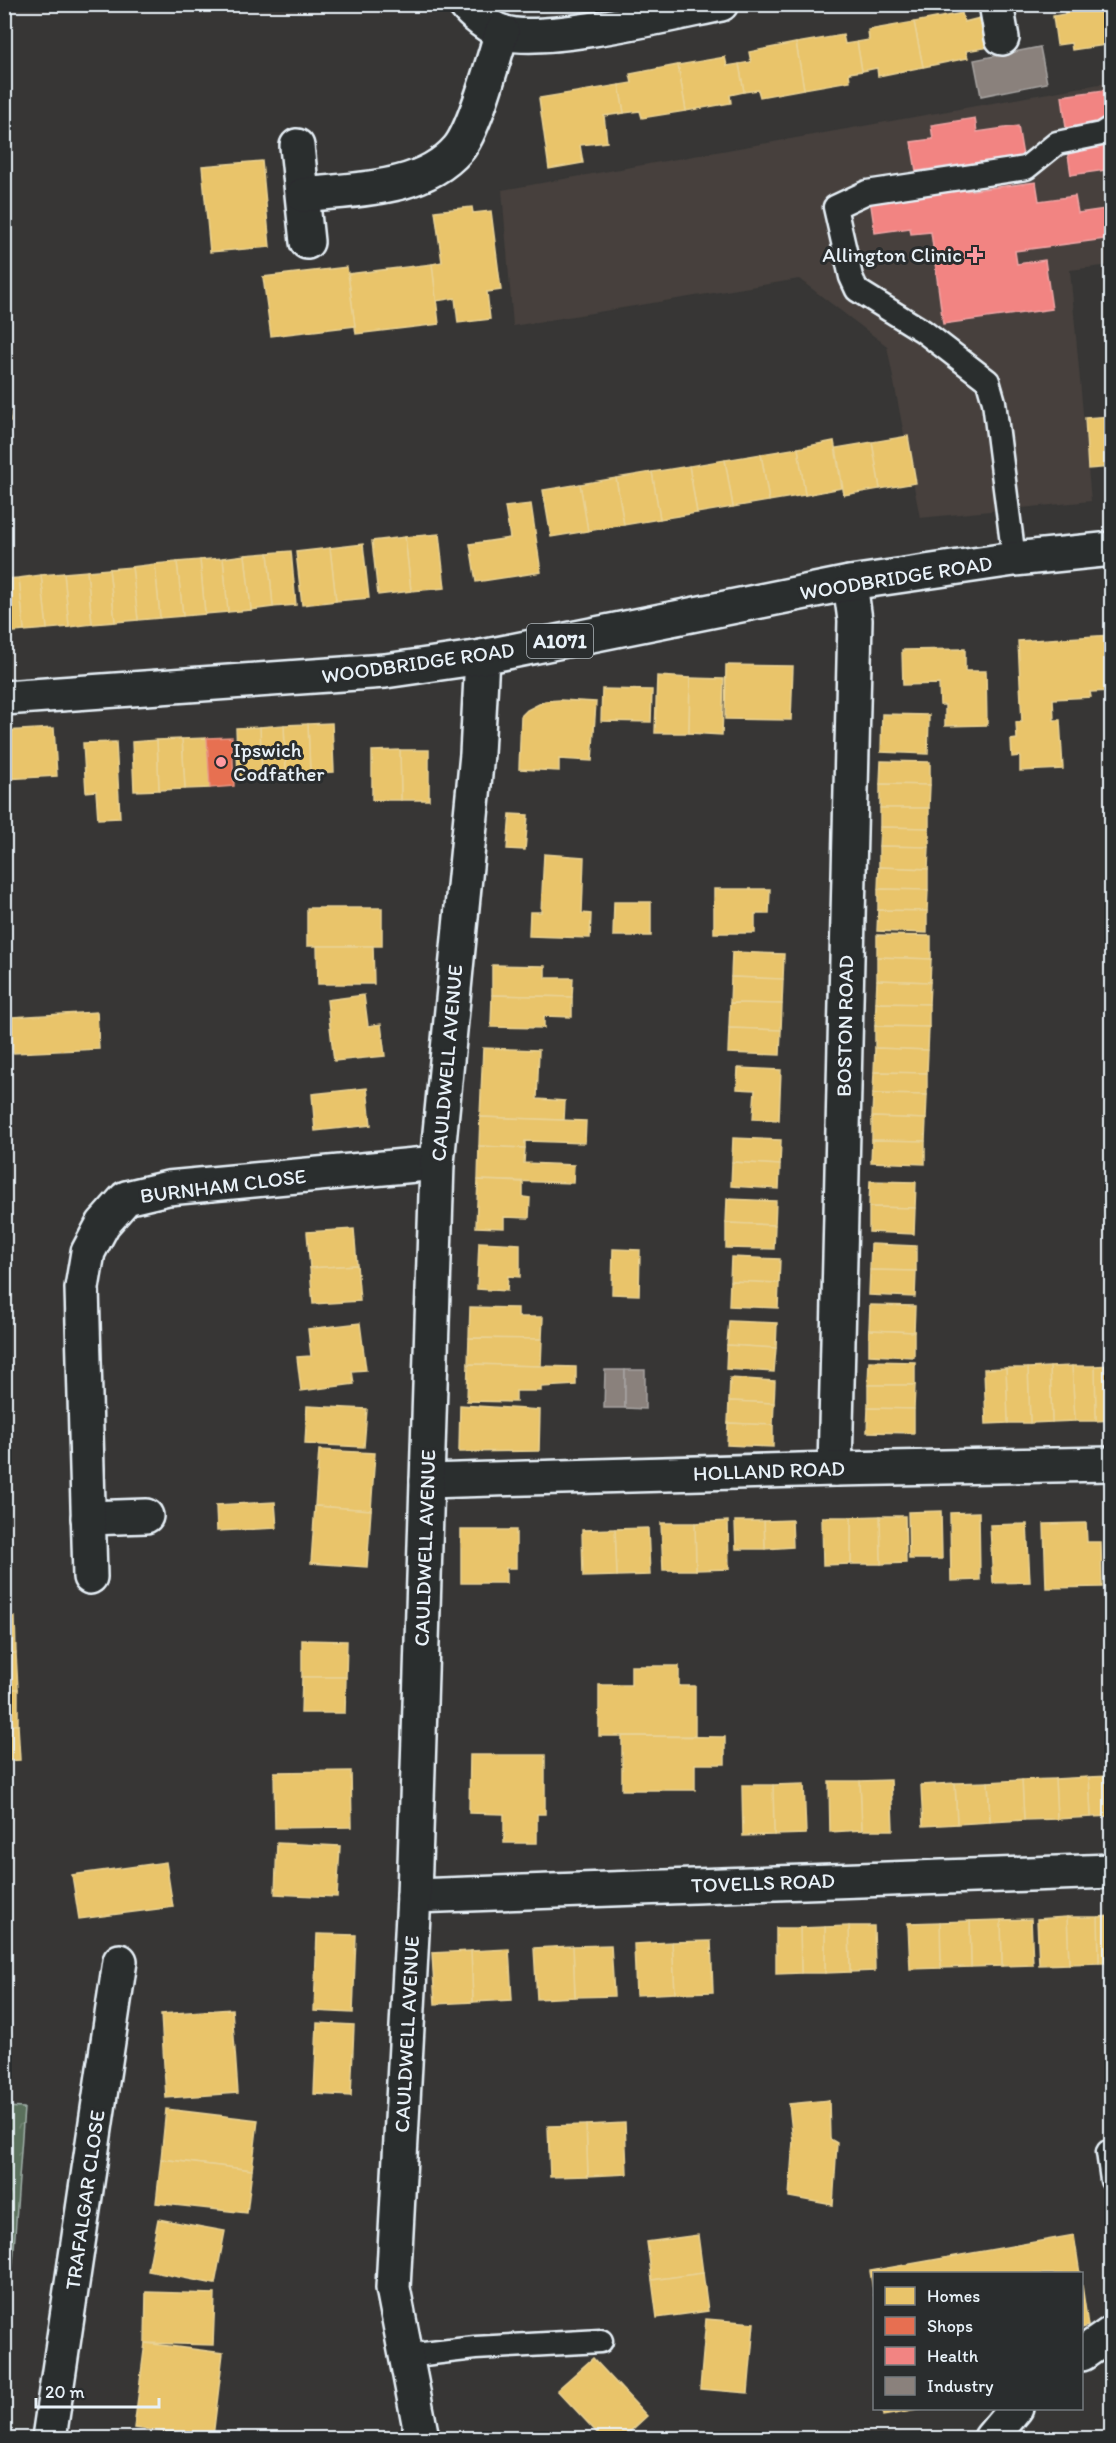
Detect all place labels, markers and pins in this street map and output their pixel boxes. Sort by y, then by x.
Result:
place label: Allington Clinic [822,242,962,267]
marker: Allington Clinic [966,246,984,264]
place label: Ipswich Codfather [233,737,324,786]
marker: Ipswich Codfather [214,755,228,769]

